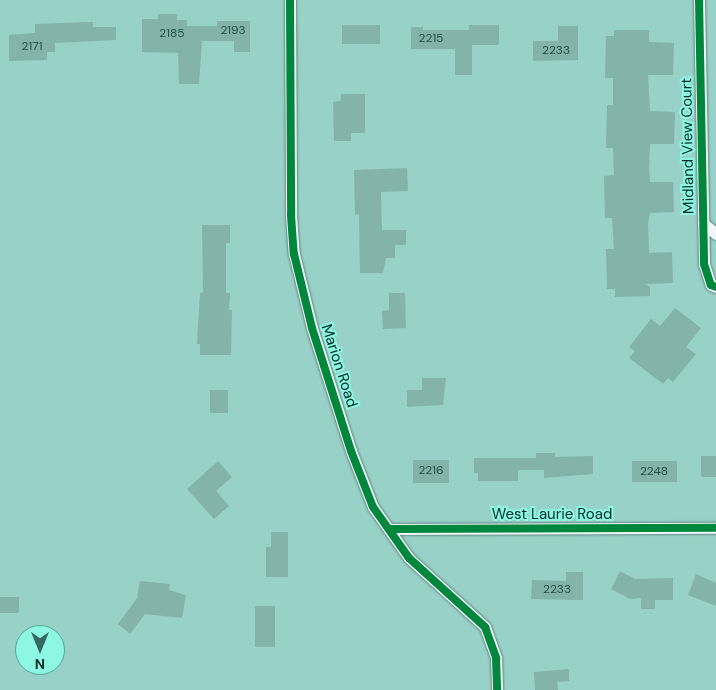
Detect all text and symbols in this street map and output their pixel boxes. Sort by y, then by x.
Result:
house number: 2193 [220,24,246,38]
house number: 2185 [159,27,185,41]
house number: 2215 [419,32,443,46]
house number: 2171 [22,40,42,54]
house number: 2233 [542,44,570,58]
street label: Midland View Court [678,78,698,214]
street label: Marion Road [317,322,361,410]
house number: 2216 [418,464,444,478]
house number: 2248 [640,465,668,479]
street label: West Laurie Road [492,506,612,524]
house number: 2233 [543,583,571,597]
north arrow [15,625,65,675]
text: N [35,655,45,673]

